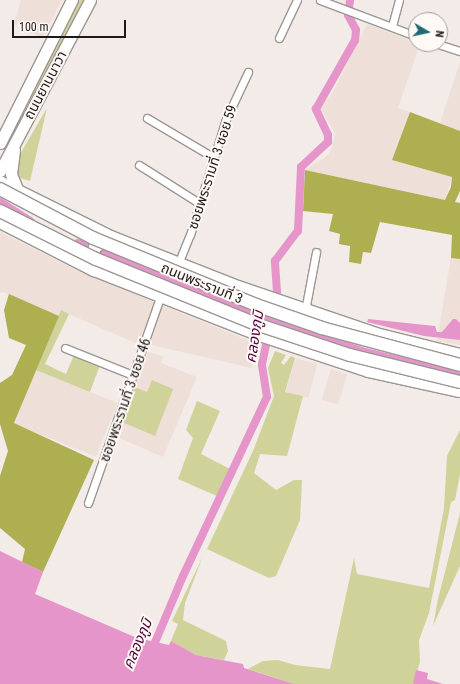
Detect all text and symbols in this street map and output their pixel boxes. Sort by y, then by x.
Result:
scale bar [14,12,128,38]
north arrow [408,12,448,52]
text: 100 m [19,20,49,34]
text: N [432,29,446,38]
street label: ถนนยานนาวา [20,48,70,122]
street label: ซอยพระรามที่ 3 ซอย 59 [184,103,240,231]
street label: ถนนพระรามที่ 3 [159,259,245,307]
water label: คลองภูมิ [242,310,268,364]
street label: ซอยพระรามที่ 3 ซอย 46 [96,336,154,464]
water label: คลองภูมิ [119,616,157,672]

